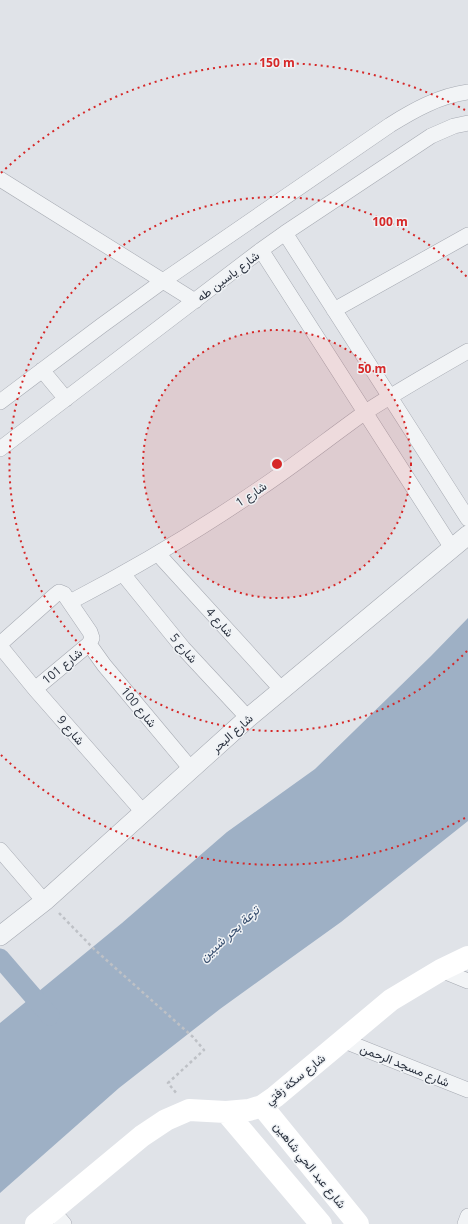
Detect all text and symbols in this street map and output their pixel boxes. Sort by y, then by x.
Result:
text: 150 m [259,54,295,71]
text: 100 m [372,213,408,230]
street label: شارع ياسين طه [193,247,263,306]
text: 50 m [358,360,386,377]
centre of rings [270,457,284,471]
street label: شارع 1 [232,477,270,511]
street label: شارع 4 [202,604,238,641]
street label: شارع 5 [166,630,202,667]
street label: شارع 101 [38,644,86,689]
street label: شارع 100 [116,683,161,731]
street label: شارع البحر [207,710,257,758]
street label: شارع 9 [53,712,89,749]
water label: ترعة بحر شبين [195,900,264,965]
street label: شارع مسجد الرحمن [357,1039,452,1092]
street label: شارع سكة زفتي [261,1049,330,1110]
street label: شارع عبد الحي شاهين [268,1118,350,1213]

